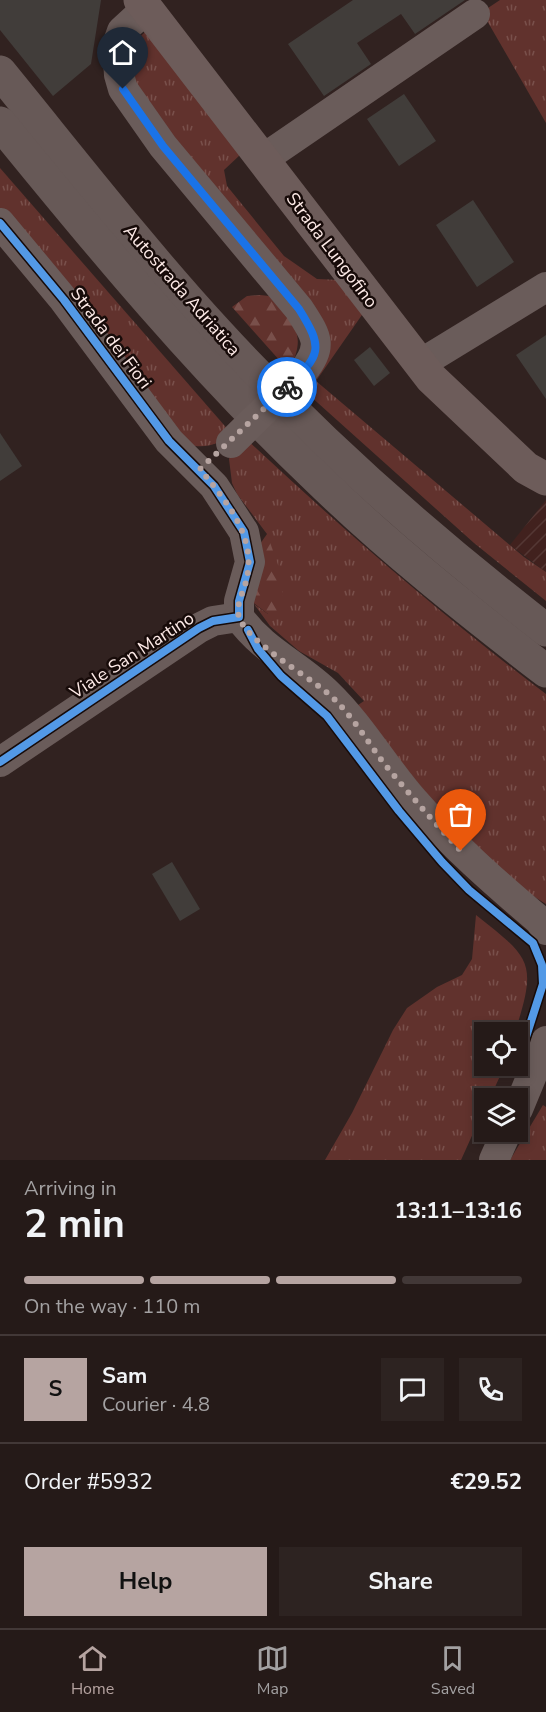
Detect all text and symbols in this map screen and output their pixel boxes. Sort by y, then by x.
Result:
pin [97,27,148,89]
icon: home [106,36,139,69]
street label: Strada Lungofino [281,187,383,313]
street label: Autostrada Adriatica [118,219,246,361]
street label: Strada dei Fiori [65,282,157,394]
courier [257,357,317,417]
icon: bike [271,371,304,404]
street label: Viale San Martino [64,606,199,705]
pin [435,789,486,851]
icon: bag [444,798,477,831]
map controls [474,1022,528,1142]
button: locate [474,1022,528,1076]
button: layers [474,1088,528,1142]
text: Arriving in [24,1175,117,1202]
text: 13:11–13:16 [394,1196,522,1226]
text: 2 min [24,1198,125,1251]
text: On the way · 110 m [24,1293,200,1320]
button: chat [381,1358,444,1421]
button: phone [459,1358,522,1421]
text: Sam [102,1361,147,1391]
text: S [49,1374,62,1404]
text: Courier · 4.8 [102,1391,210,1418]
text: Order #5932 [24,1467,153,1497]
text: €29.52 [451,1467,522,1497]
button: Help [24,1547,267,1616]
button: Share [279,1547,522,1616]
tab: Home [71,1642,114,1700]
tab: Map [256,1642,289,1700]
tab: Saved [431,1642,475,1700]

